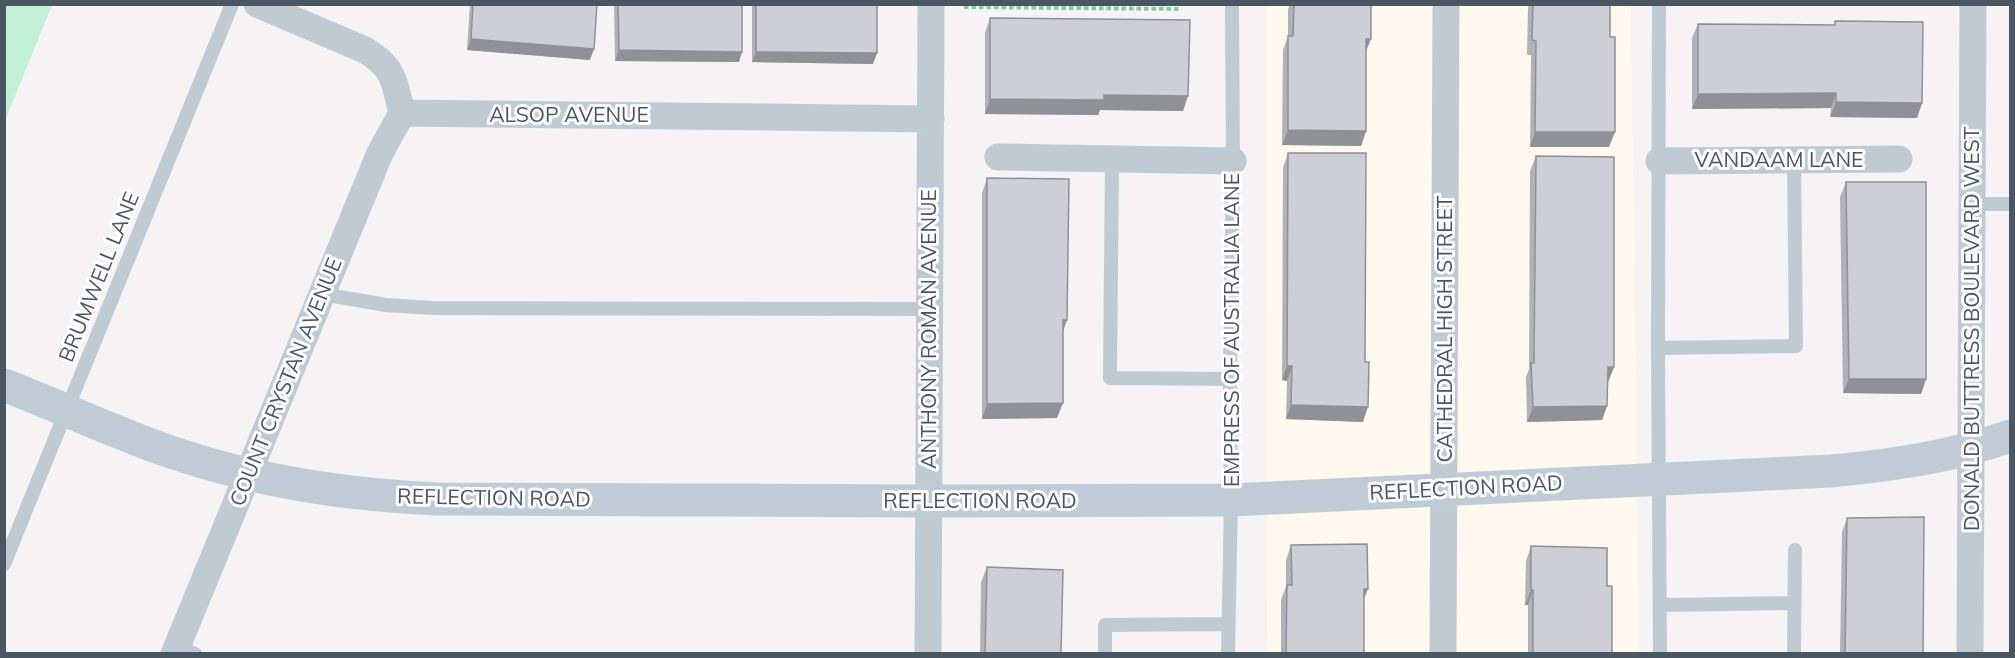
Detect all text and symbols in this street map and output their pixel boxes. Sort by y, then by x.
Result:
street label: ALSOP AVENUE [489,101,649,127]
street label: DONALD BUTTRESS BOULEVARD WEST [1958,127,1984,531]
street label: VANDAAM LANE [1695,146,1863,172]
street label: EMPRESS OF AUSTRALIA LANE [1218,173,1244,487]
street label: BRUMWELL LANE [52,188,144,365]
street label: ANTHONY ROMAN AVENUE [915,189,941,469]
street label: CATHEDRAL HIGH STREET [1431,195,1457,462]
street label: COUNT CRYSTAN AVENUE [223,254,347,510]
street label: REFLECTION ROAD [1369,469,1563,505]
street label: REFLECTION ROAD [397,482,591,512]
street label: REFLECTION ROAD [883,487,1077,513]

